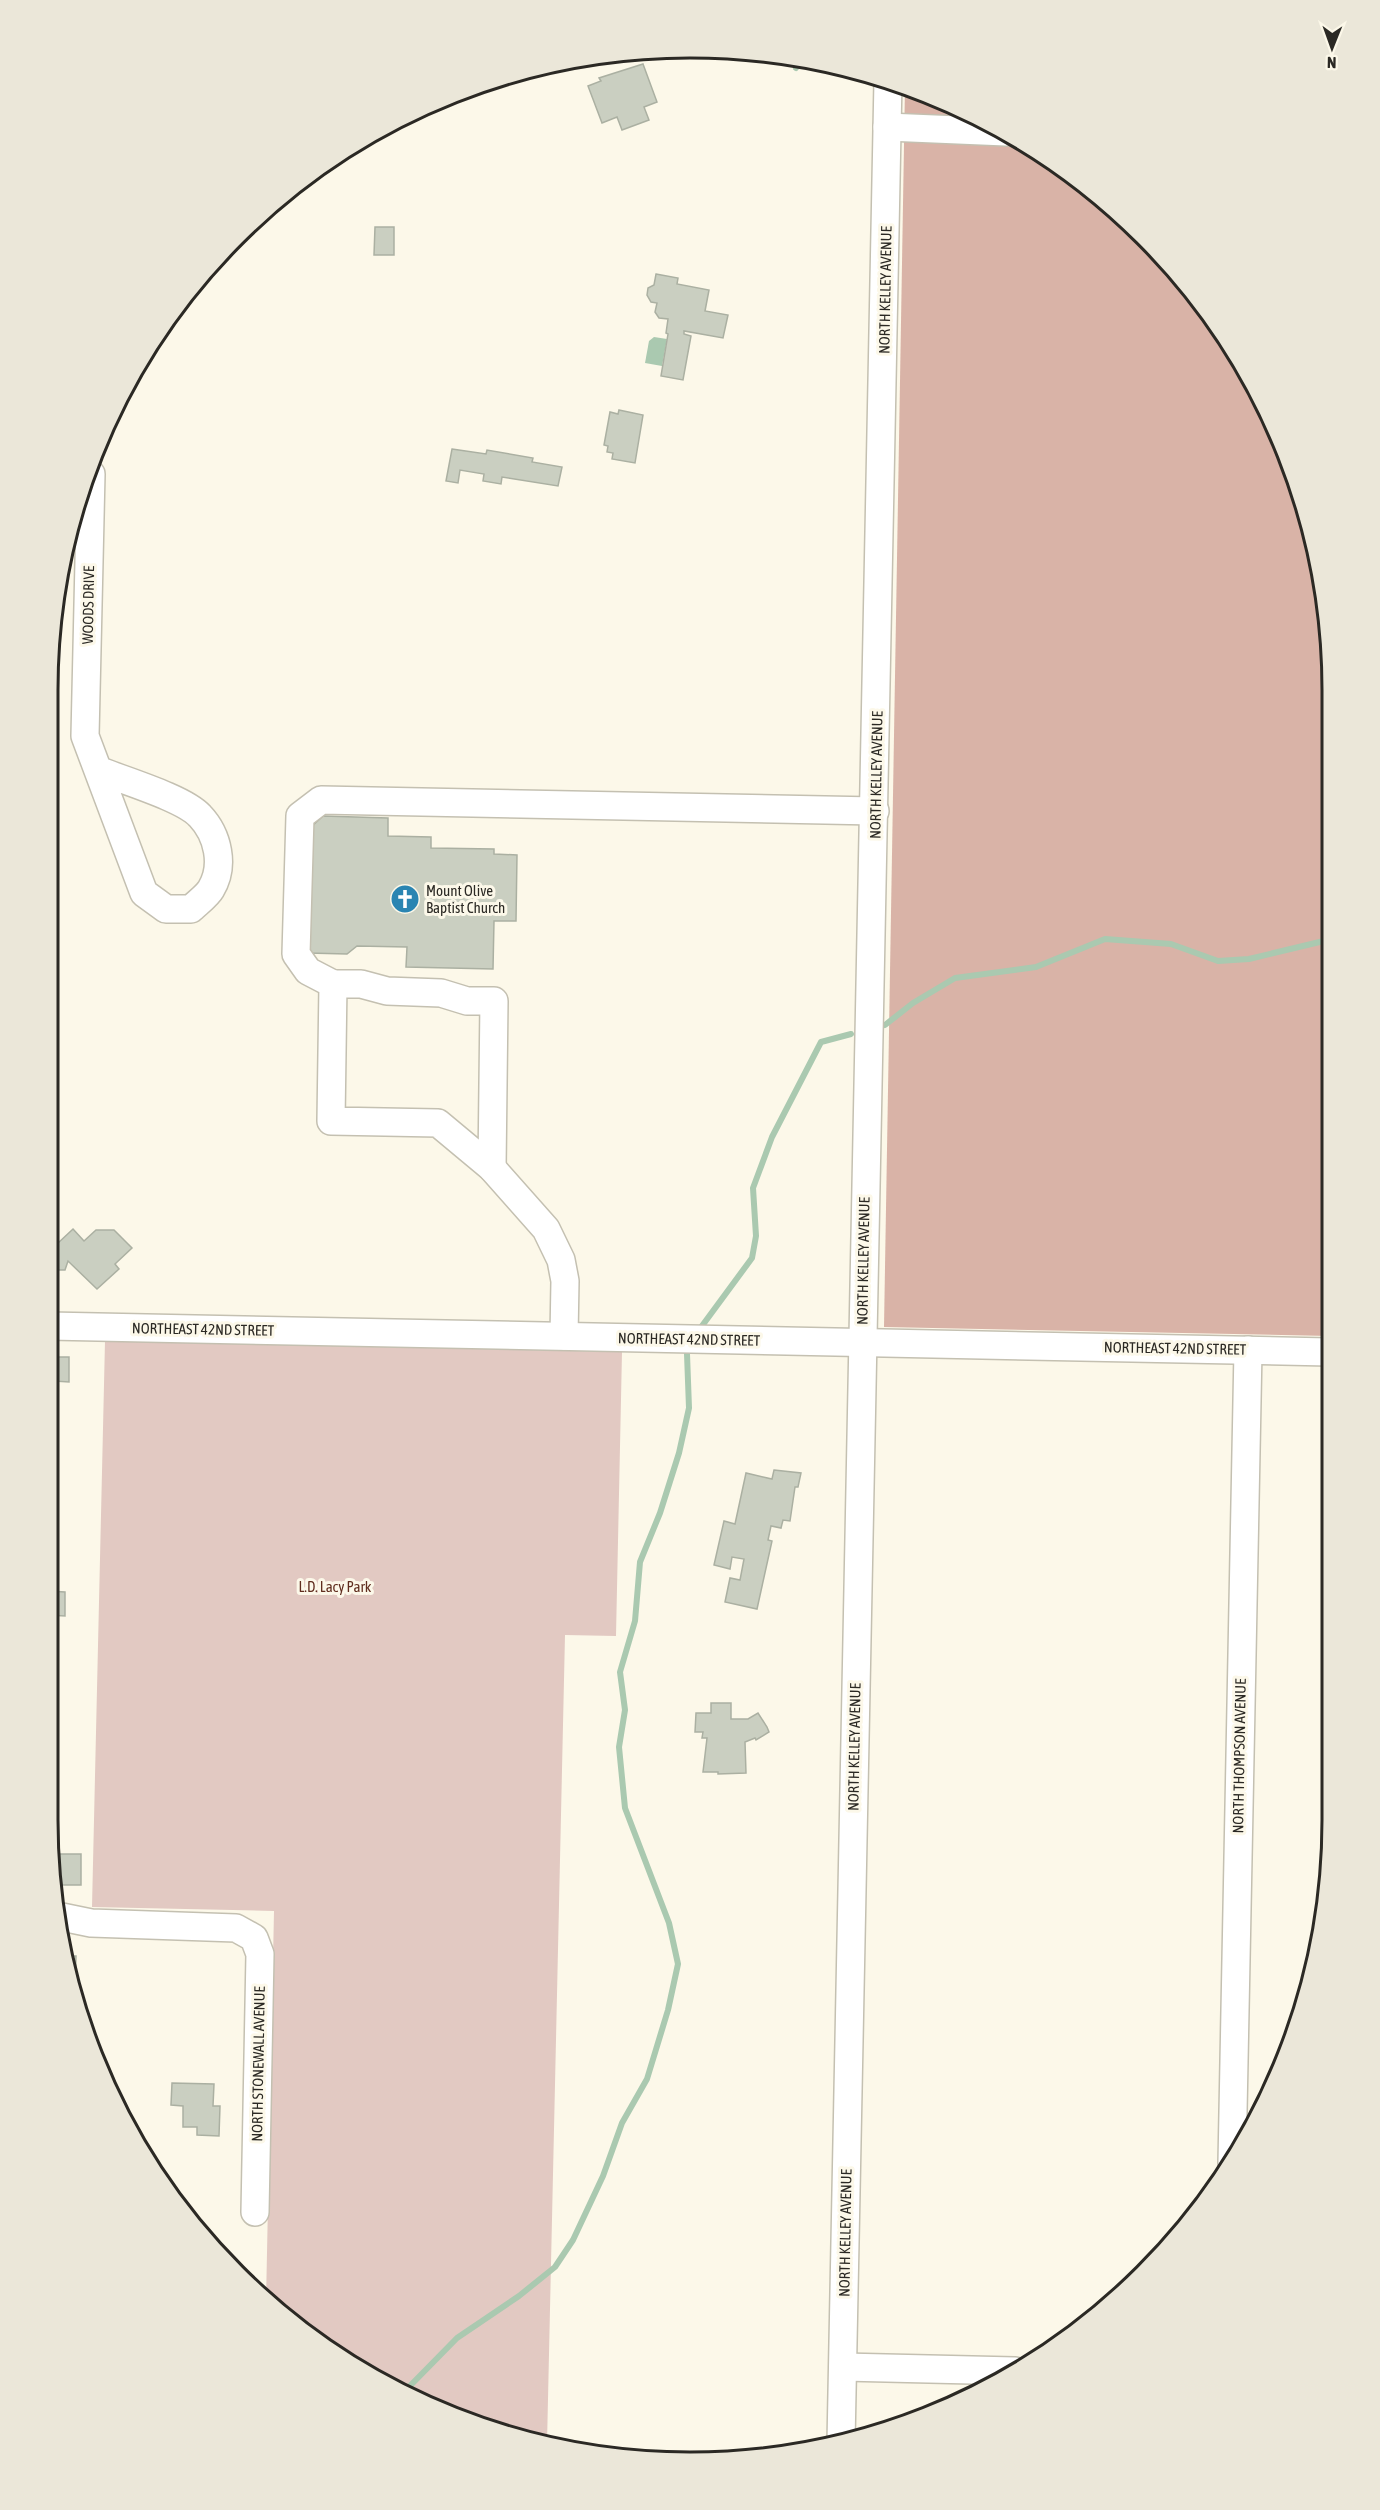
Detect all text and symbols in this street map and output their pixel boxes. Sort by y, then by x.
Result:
north arrow [1302,18,1362,78]
text: N [1327,54,1337,72]
street label: NORTH KELLEY AVENUE [875,225,895,354]
street label: WOODS DRIVE [79,565,97,644]
street label: NORTH KELLEY AVENUE [866,710,886,839]
place label: Mount Olive Baptist Church [426,882,505,916]
church icon: Mount Olive Baptist Church [389,883,421,915]
street label: NORTH KELLEY AVENUE [853,1196,873,1325]
street label: NORTHEAST 42ND STREET [132,1319,275,1339]
street label: NORTHEAST 42ND STREET [618,1329,761,1349]
street label: NORTHEAST 42ND STREET [1104,1338,1247,1358]
park label: L.D. Lacy Park [299,1578,372,1595]
street label: NORTH THOMPSON AVENUE [1229,1678,1249,1834]
street label: NORTH KELLEY AVENUE [844,1682,864,1811]
street label: NORTH STONEWALL AVENUE [248,1985,268,2142]
street label: NORTH KELLEY AVENUE [835,2168,855,2297]

